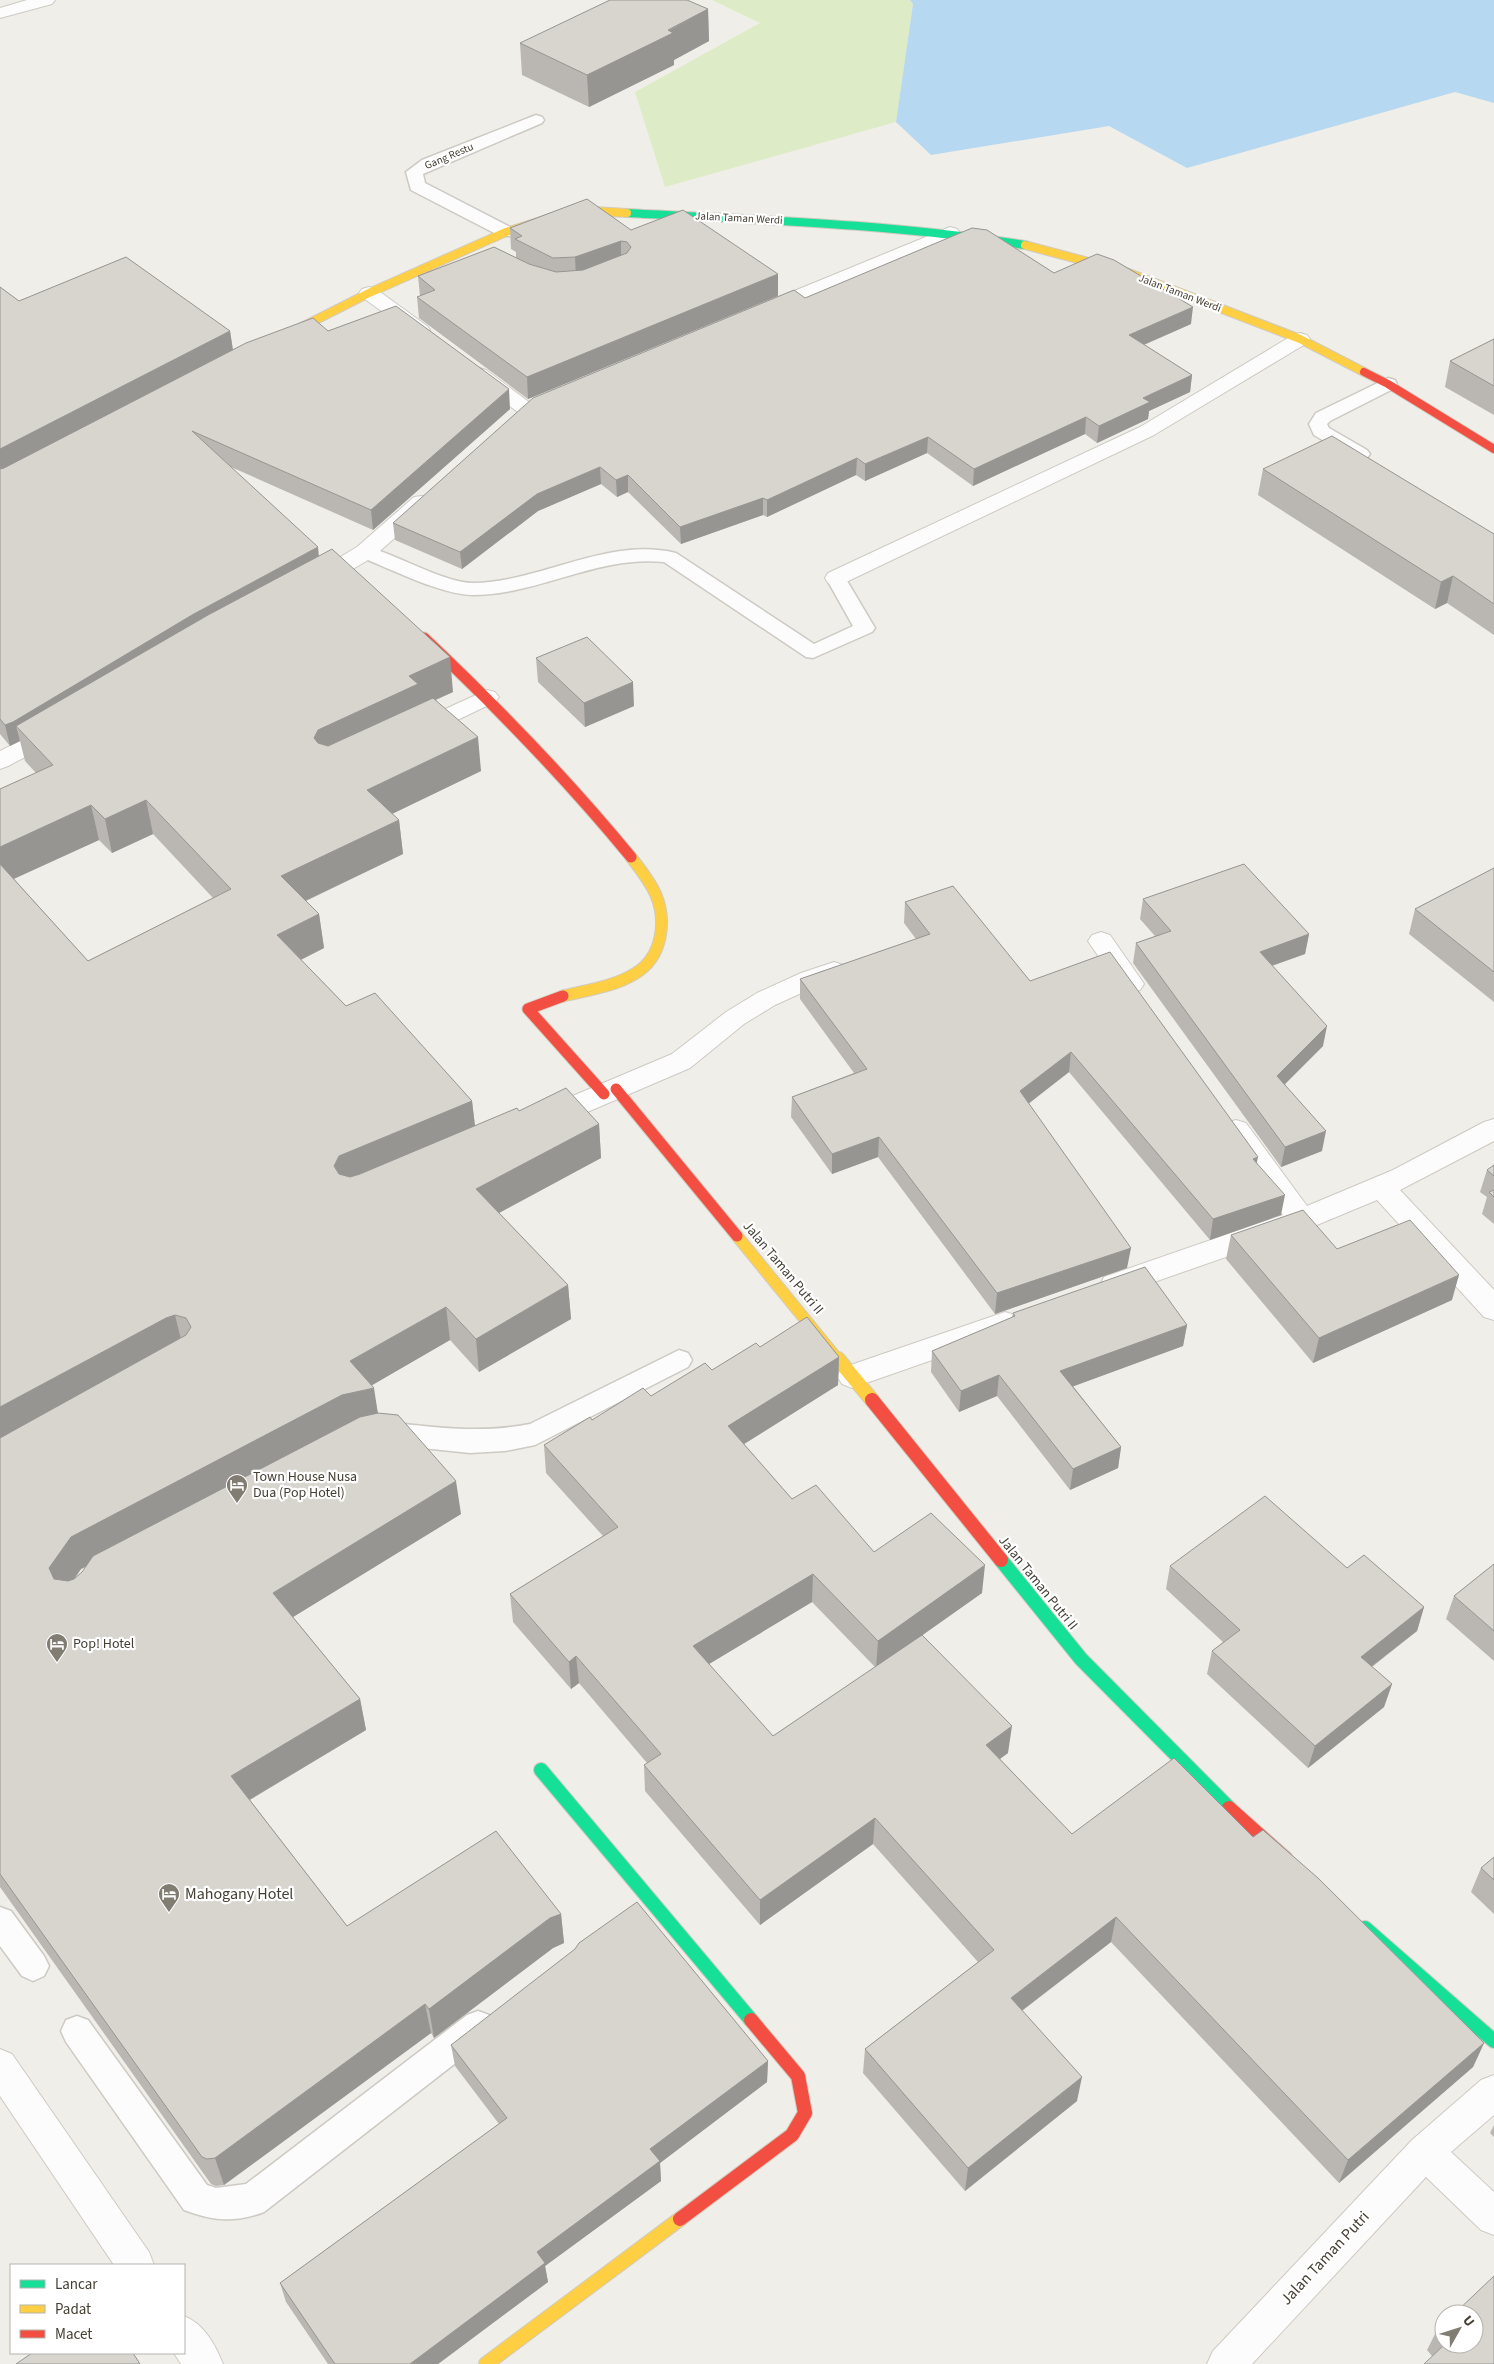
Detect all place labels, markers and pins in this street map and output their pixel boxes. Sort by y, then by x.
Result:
place label: Town House Nusa Dua (Pop Hotel) [253,1467,357,1503]
hotel icon: Town House Nusa Dua (Pop Hotel) [225,1473,249,1504]
hotel icon: Pop! Hotel [45,1632,69,1663]
place label: Pop! Hotel [73,1634,135,1654]
hotel icon: Mahogany Hotel [157,1882,181,1913]
place label: Mahogany Hotel [185,1883,293,1905]

